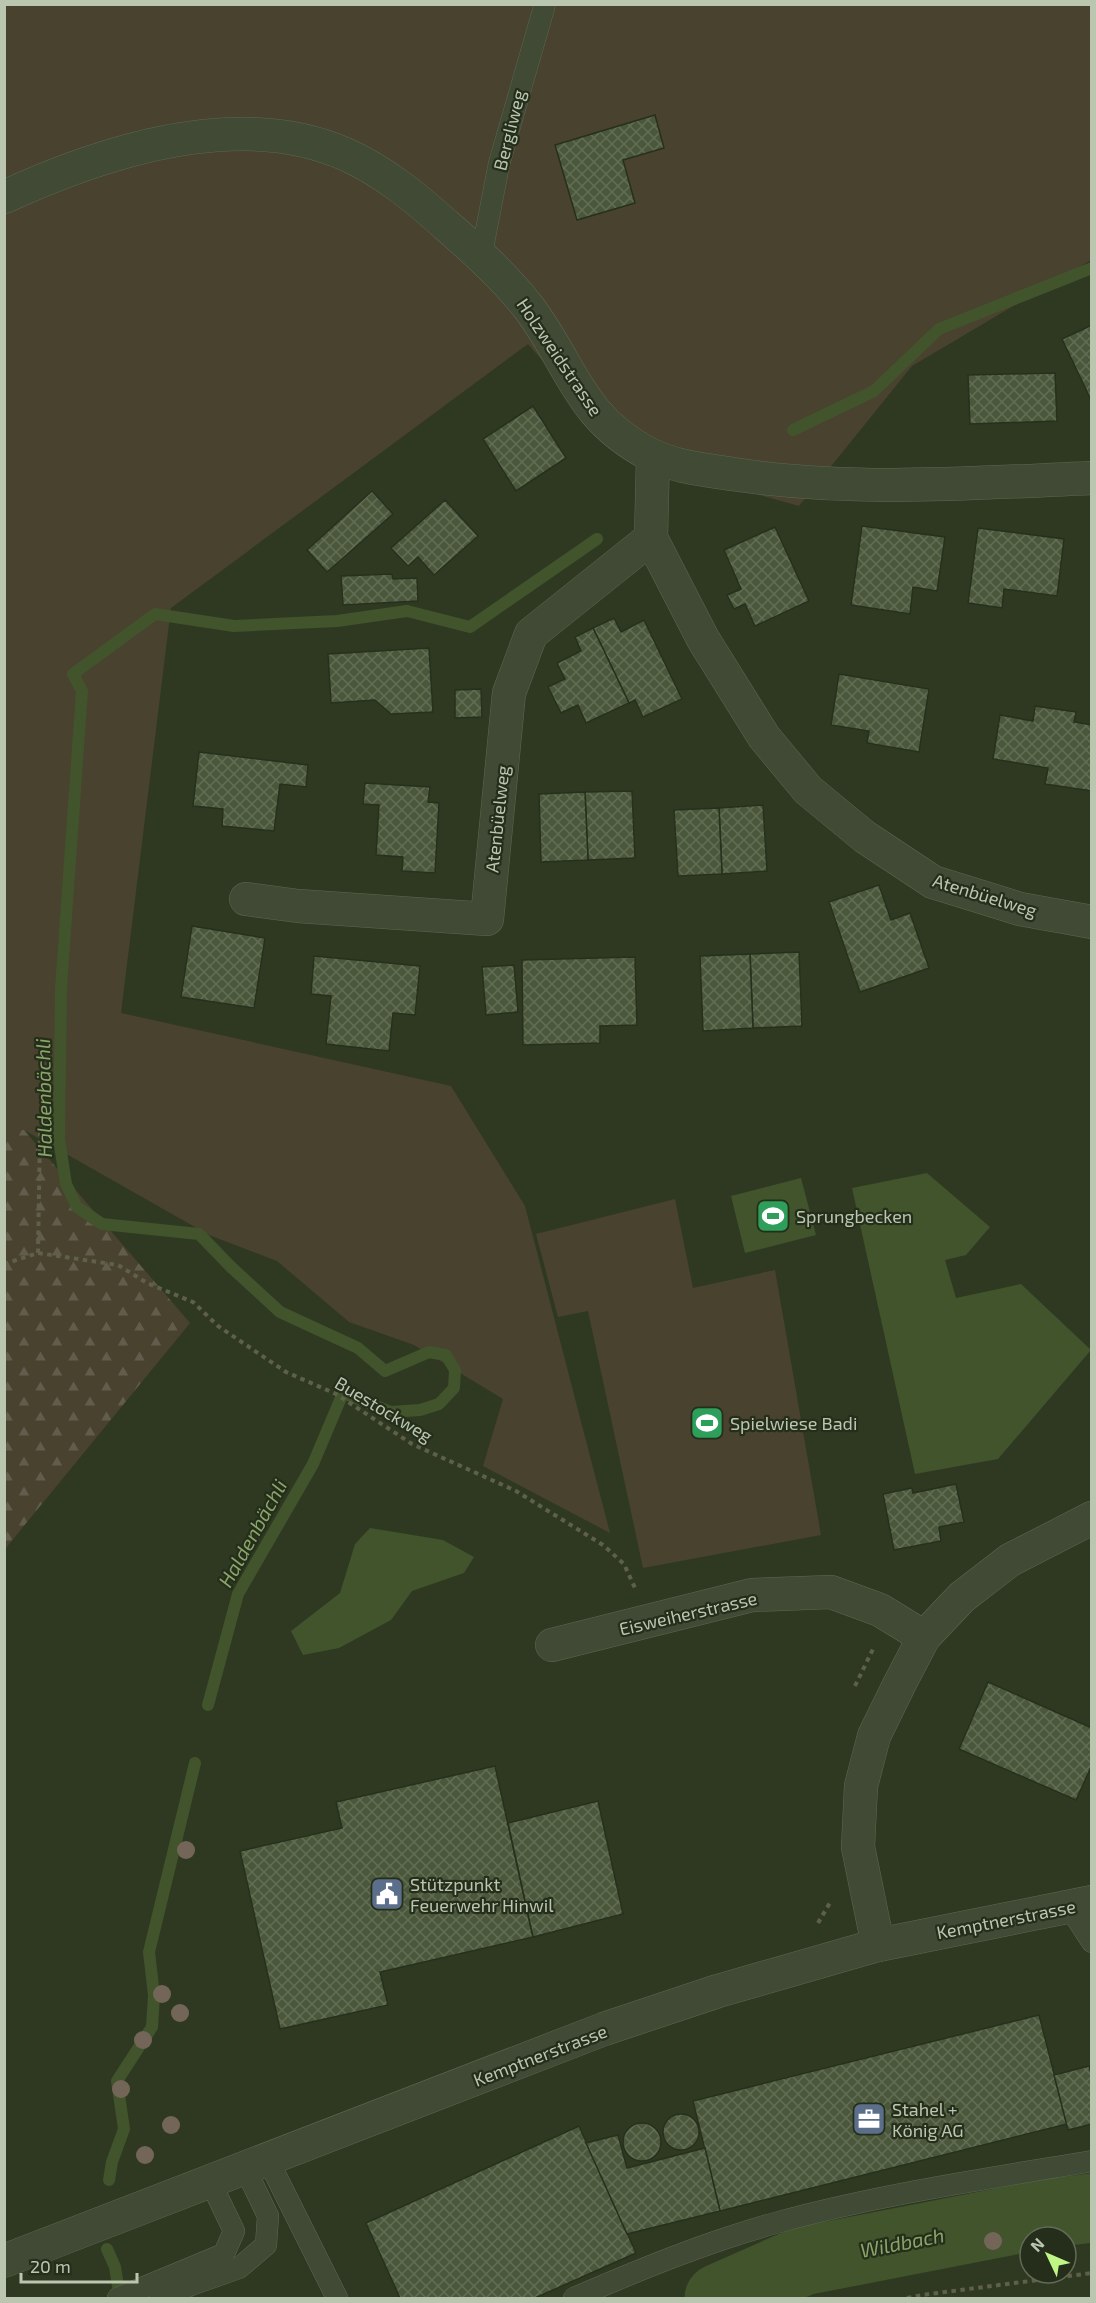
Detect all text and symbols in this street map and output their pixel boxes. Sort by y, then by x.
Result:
street label: Bergliweg [488,87,530,173]
street label: Holzweidstrasse [513,294,607,420]
street label: Atenbüelweg [480,764,514,874]
street label: Atenbüelweg [930,869,1040,921]
water label: Haldenbächli [30,1038,56,1158]
sports icon: Sprungbecken [755,1198,791,1234]
place label: Sprungbecken [796,1205,912,1227]
street label: Buestockweg [331,1371,437,1447]
sports icon: Spielwiese Badi [689,1405,725,1441]
place label: Spielwiese Badi [730,1412,857,1434]
water label: Haldenbächli [213,1475,291,1591]
street label: Eisweiherstrasse [617,1586,759,1640]
place label: Stützpunkt Feuerwehr Hinwil [410,1873,554,1916]
public building icon: Stützpunkt Feuerwehr Hinwil [369,1876,405,1912]
street label: Kemptnerstrasse [934,1895,1078,1943]
street label: Kemptnerstrasse [470,2019,610,2091]
place label: Stahel + König AG [892,2098,964,2141]
office icon: Stahel + König AG [851,2101,887,2137]
water label: Wildbach [858,2222,946,2262]
north arrow [1018,2225,1078,2285]
text: N [1026,2233,1048,2255]
scale bar [21,2246,136,2284]
text: 20 m [30,2255,71,2277]

